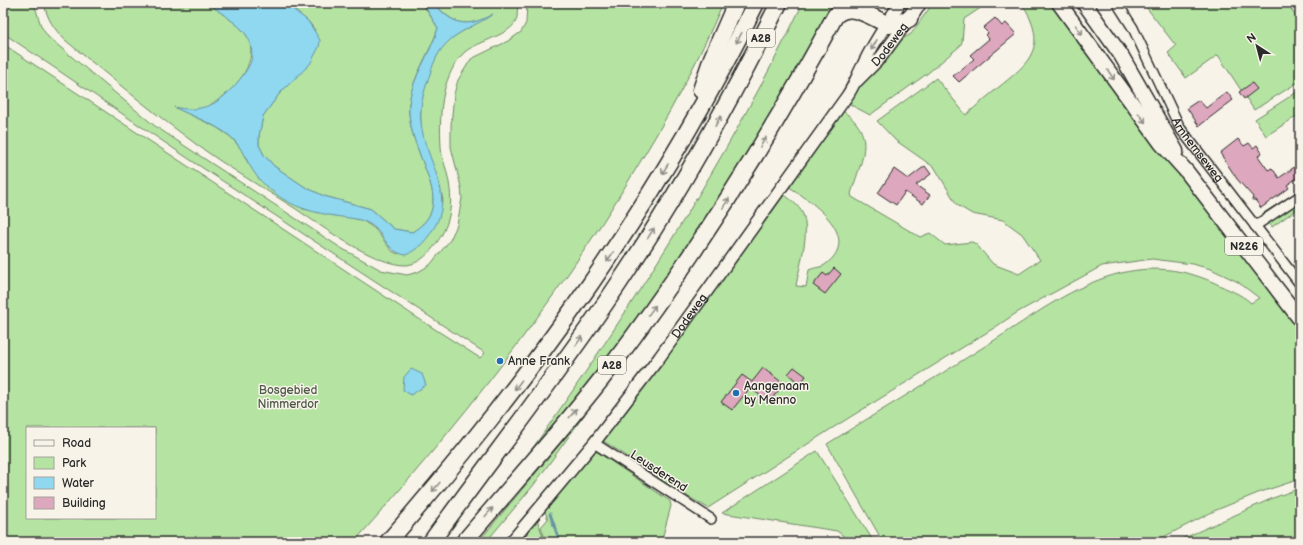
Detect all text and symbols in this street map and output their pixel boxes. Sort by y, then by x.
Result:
street label: Dodeweg [869,20,912,70]
one-way arrow [1075,24,1083,35]
north arrow [1237,26,1277,66]
road number: A28 [747,29,775,47]
text: N [1244,31,1259,46]
one-way arrow [734,32,742,44]
one-way arrow [870,39,878,51]
one-way arrow [1107,69,1115,80]
one-way arrow [1138,112,1146,123]
one-way arrow [714,115,722,127]
street label: Arnhemseweg [1168,115,1226,186]
one-way arrow [759,137,767,148]
one-way arrow [661,163,669,175]
one-way arrow [722,198,730,209]
one-way arrow [648,227,656,239]
road number: N226 [1225,237,1263,255]
one-way arrow [606,251,614,262]
street label: Dodeweg [669,291,711,341]
one-way arrow [648,304,656,315]
one-way arrow [575,335,583,346]
place label: Anne Frank [508,354,570,369]
marker: Anne Frank [495,356,505,366]
road number: A28 [598,356,626,374]
place label: Aangenaam by Menno [744,379,809,408]
one-way arrow [513,380,522,391]
park label: Bosgebied Nimmerdor [258,383,319,412]
marker: Aangenaam by Menno [731,388,741,398]
one-way arrow [568,407,577,418]
legend [26,427,156,519]
text: Road [62,436,91,451]
street label: Leusderend [627,447,690,496]
text: Park [62,456,86,471]
text: Water [62,476,94,491]
one-way arrow [432,481,441,492]
text: Building [62,496,106,511]
one-way arrow [485,507,494,518]

